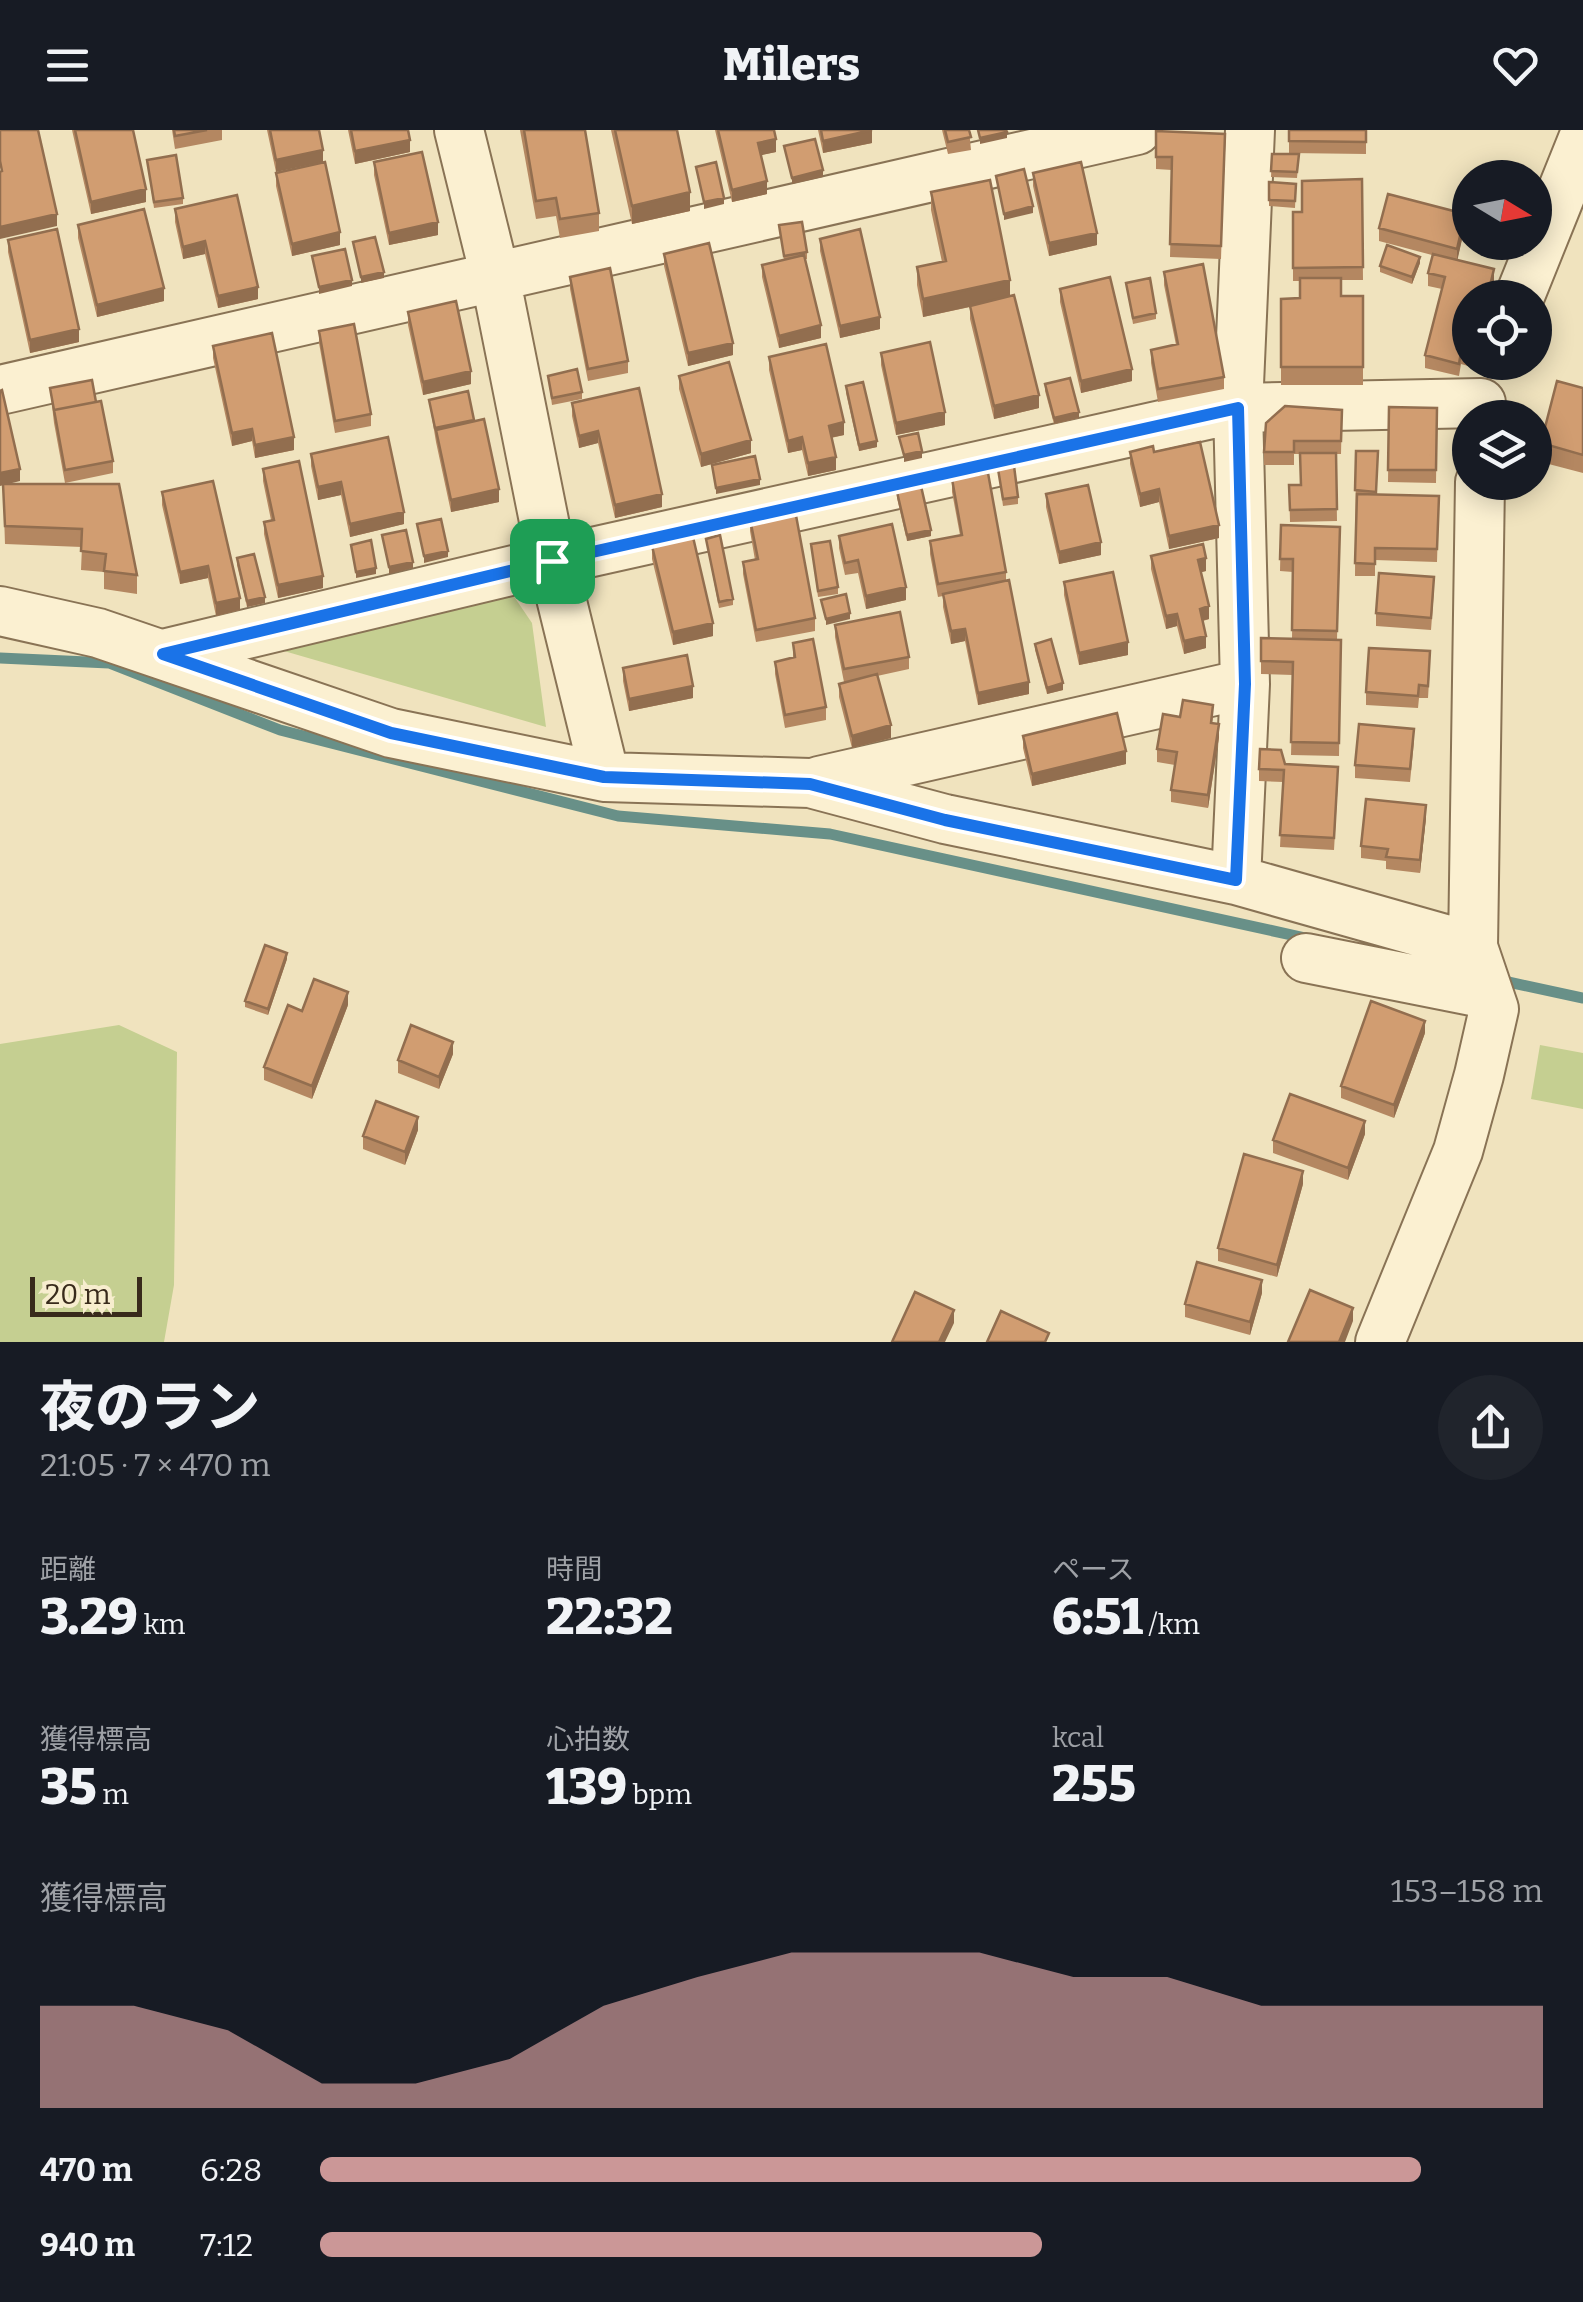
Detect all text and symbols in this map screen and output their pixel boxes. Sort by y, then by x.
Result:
icon: menu [40,38,95,93]
text: Milers [723,38,860,92]
icon: heart [1488,38,1543,93]
north arrow [1452,160,1552,260]
map controls [1452,160,1552,500]
button: locate [1452,280,1552,380]
button: layers [1452,400,1552,500]
pin [510,519,595,604]
icon: arrive [525,534,580,589]
scale bar [30,1272,142,1316]
text: 20 m [45,1278,111,1311]
text: 夜のラン [40,1375,260,1441]
button: share [1438,1375,1543,1480]
text: 21:05 · 7 × 470 m [40,1446,271,1484]
text: 距離 [40,1553,96,1586]
text: 時間 [546,1553,602,1586]
text: ペース [1052,1553,1135,1586]
text: 3.29 [40,1587,138,1647]
text: 22:32 [546,1587,673,1647]
text: 6:51 [1052,1587,1143,1647]
text: km [138,1608,186,1641]
text: /km [1143,1608,1200,1641]
text: kcal [1052,1721,1104,1754]
text: 獲得標高 [40,1723,152,1756]
text: 心拍数 [546,1723,630,1756]
text: 255 [1052,1754,1136,1814]
text: 35 [40,1757,97,1817]
text: 139 [546,1757,627,1817]
text: m [97,1778,129,1811]
text: bpm [627,1778,692,1811]
text: 153–158 m [1391,1872,1543,1910]
text: 獲得標高 [40,1879,168,1917]
text: 470 m [40,2151,132,2189]
text: 6:28 [200,2151,262,2189]
text: 940 m [40,2226,135,2264]
text: 7:12 [200,2226,253,2264]

